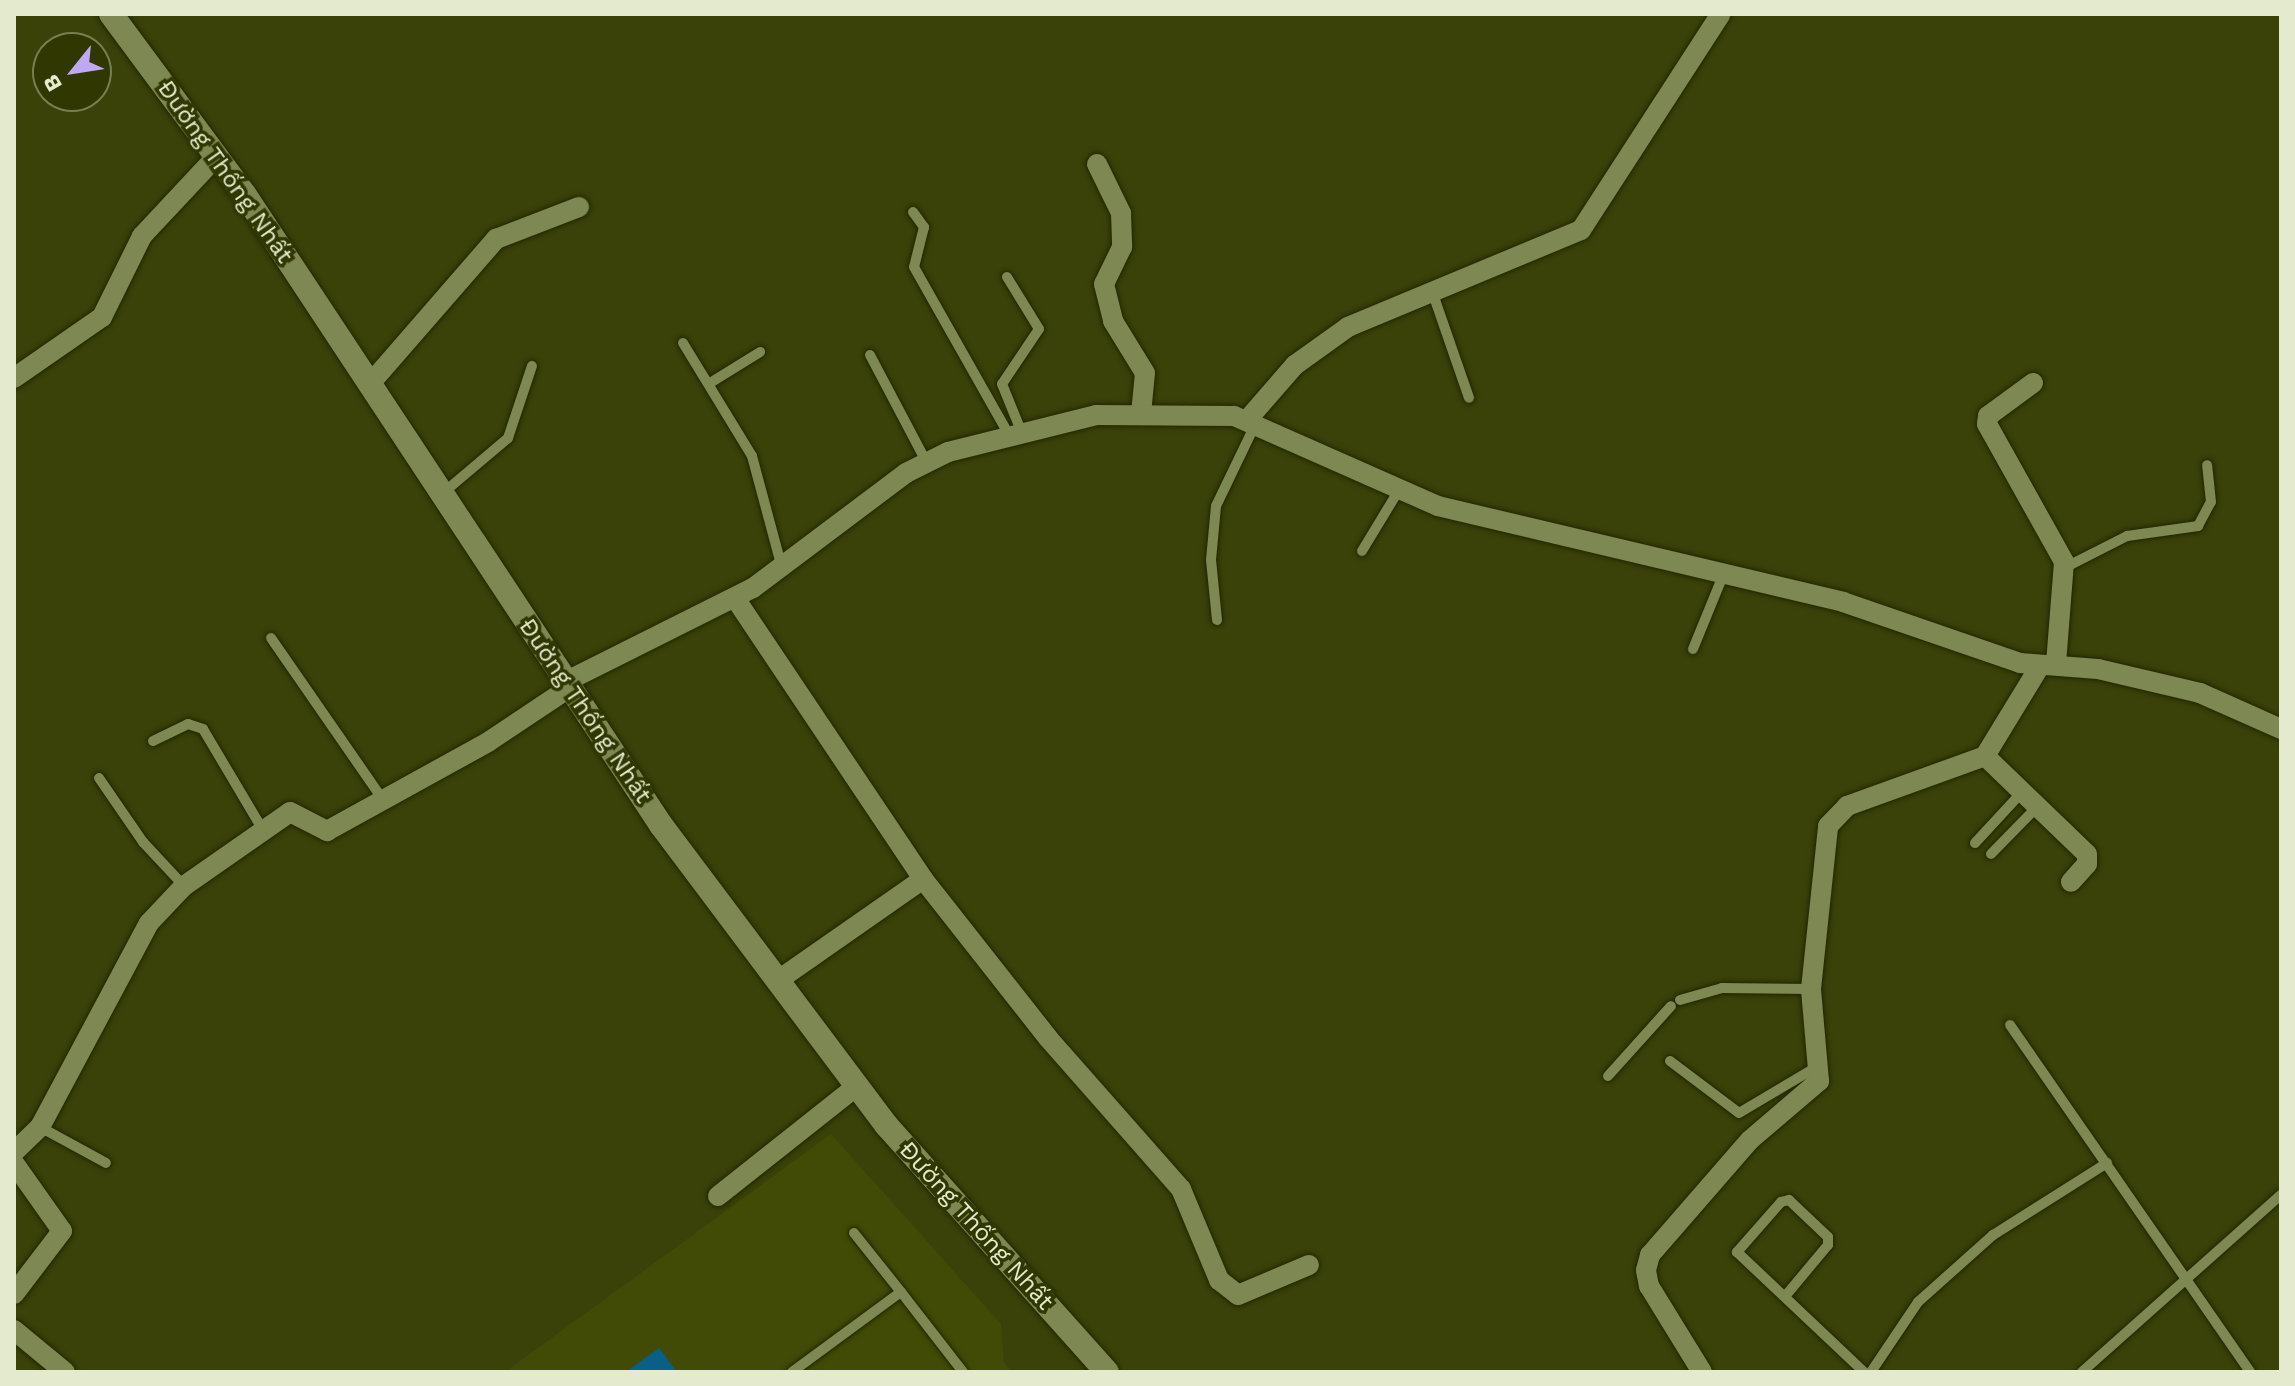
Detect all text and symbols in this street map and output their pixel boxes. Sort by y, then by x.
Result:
north arrow [32,32,112,112]
text: B [38,70,67,96]
street label: Đường Thống Nhất [151,75,299,269]
street label: Đường Thống Nhất [512,613,658,809]
street label: Đường Thống Nhất [893,1136,1059,1316]

